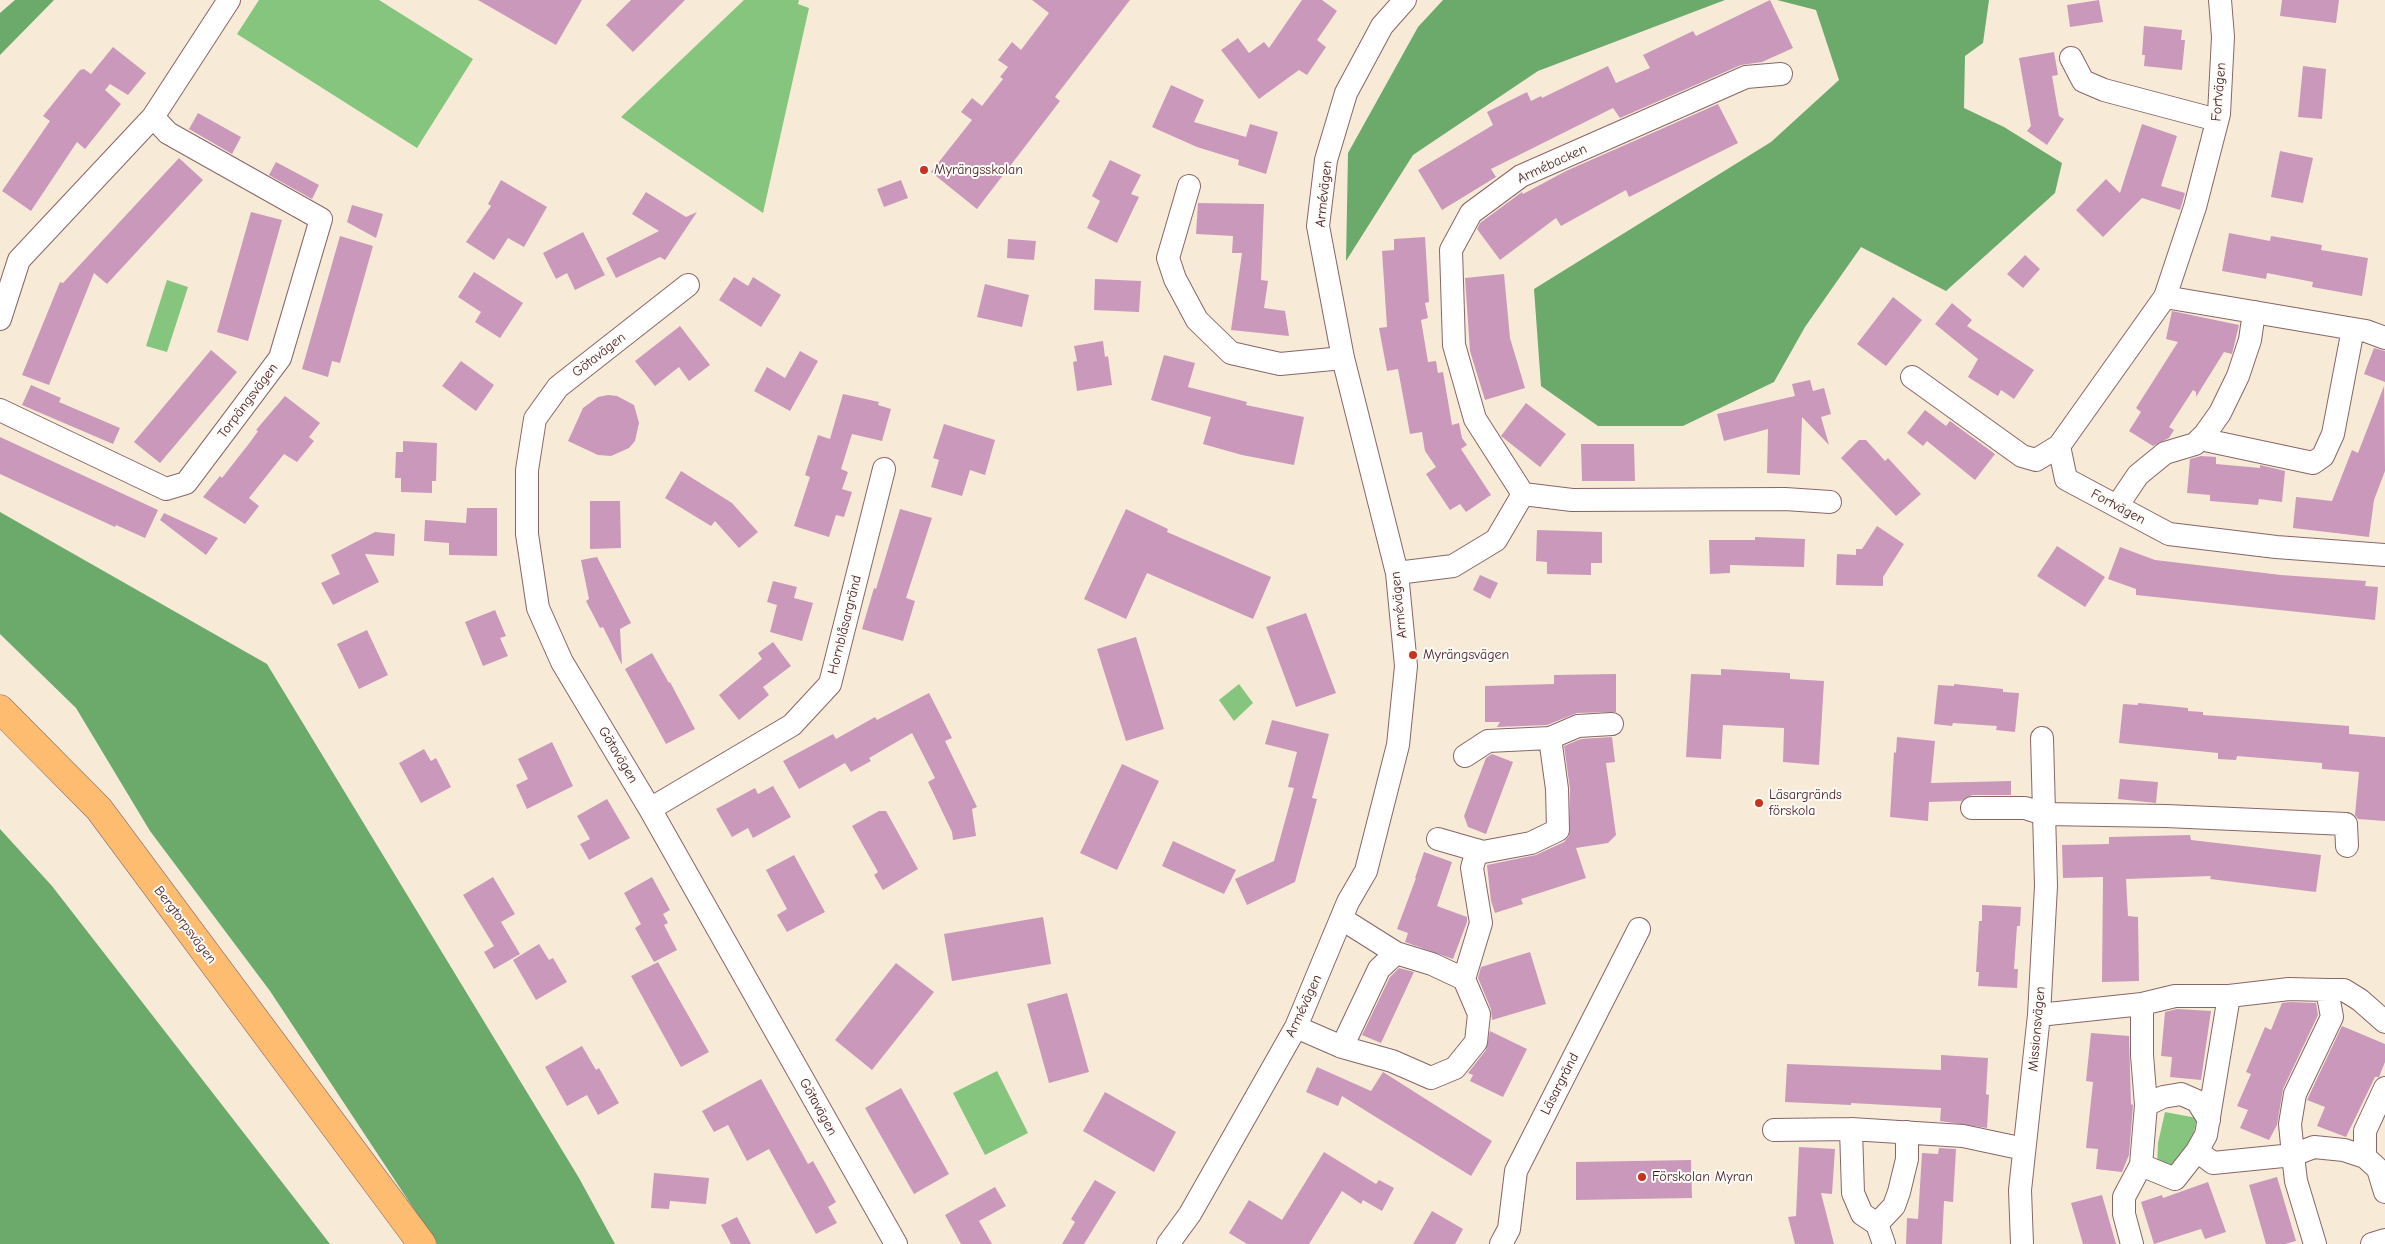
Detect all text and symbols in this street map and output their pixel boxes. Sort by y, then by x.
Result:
street label: Fortvägen [2208,62,2230,122]
street label: Armébacken [1514,141,1590,187]
street label: Armévägen [1312,160,1336,228]
place label: Myrängsskolan [934,162,1023,178]
marker: Myrängsskolan [918,164,930,176]
street label: Götavägen [569,329,629,381]
street label: Torpängsvägen [214,360,282,442]
street label: Fortvägen [2088,486,2148,528]
street label: Armévägen [1387,571,1411,639]
street label: Hornblåsargränd [825,574,865,676]
place label: Myrängsvägen [1423,647,1509,663]
marker: Myrängsvägen [1407,649,1419,661]
street label: Götavägen [595,724,641,786]
place label: Läsargränds förskola [1769,787,1842,820]
marker: Läsargränds förskola [1753,797,1765,809]
street label: Bergtorpsvägen [150,883,220,967]
street label: Armévägen [1282,972,1326,1040]
street label: Missionsvägen [2025,986,2049,1072]
street label: Läsargränd [1537,1050,1583,1118]
street label: Götavägen [795,1075,841,1139]
place label: Förskolan Myran [1652,1169,1753,1185]
marker: Förskolan Myran [1636,1171,1648,1183]

